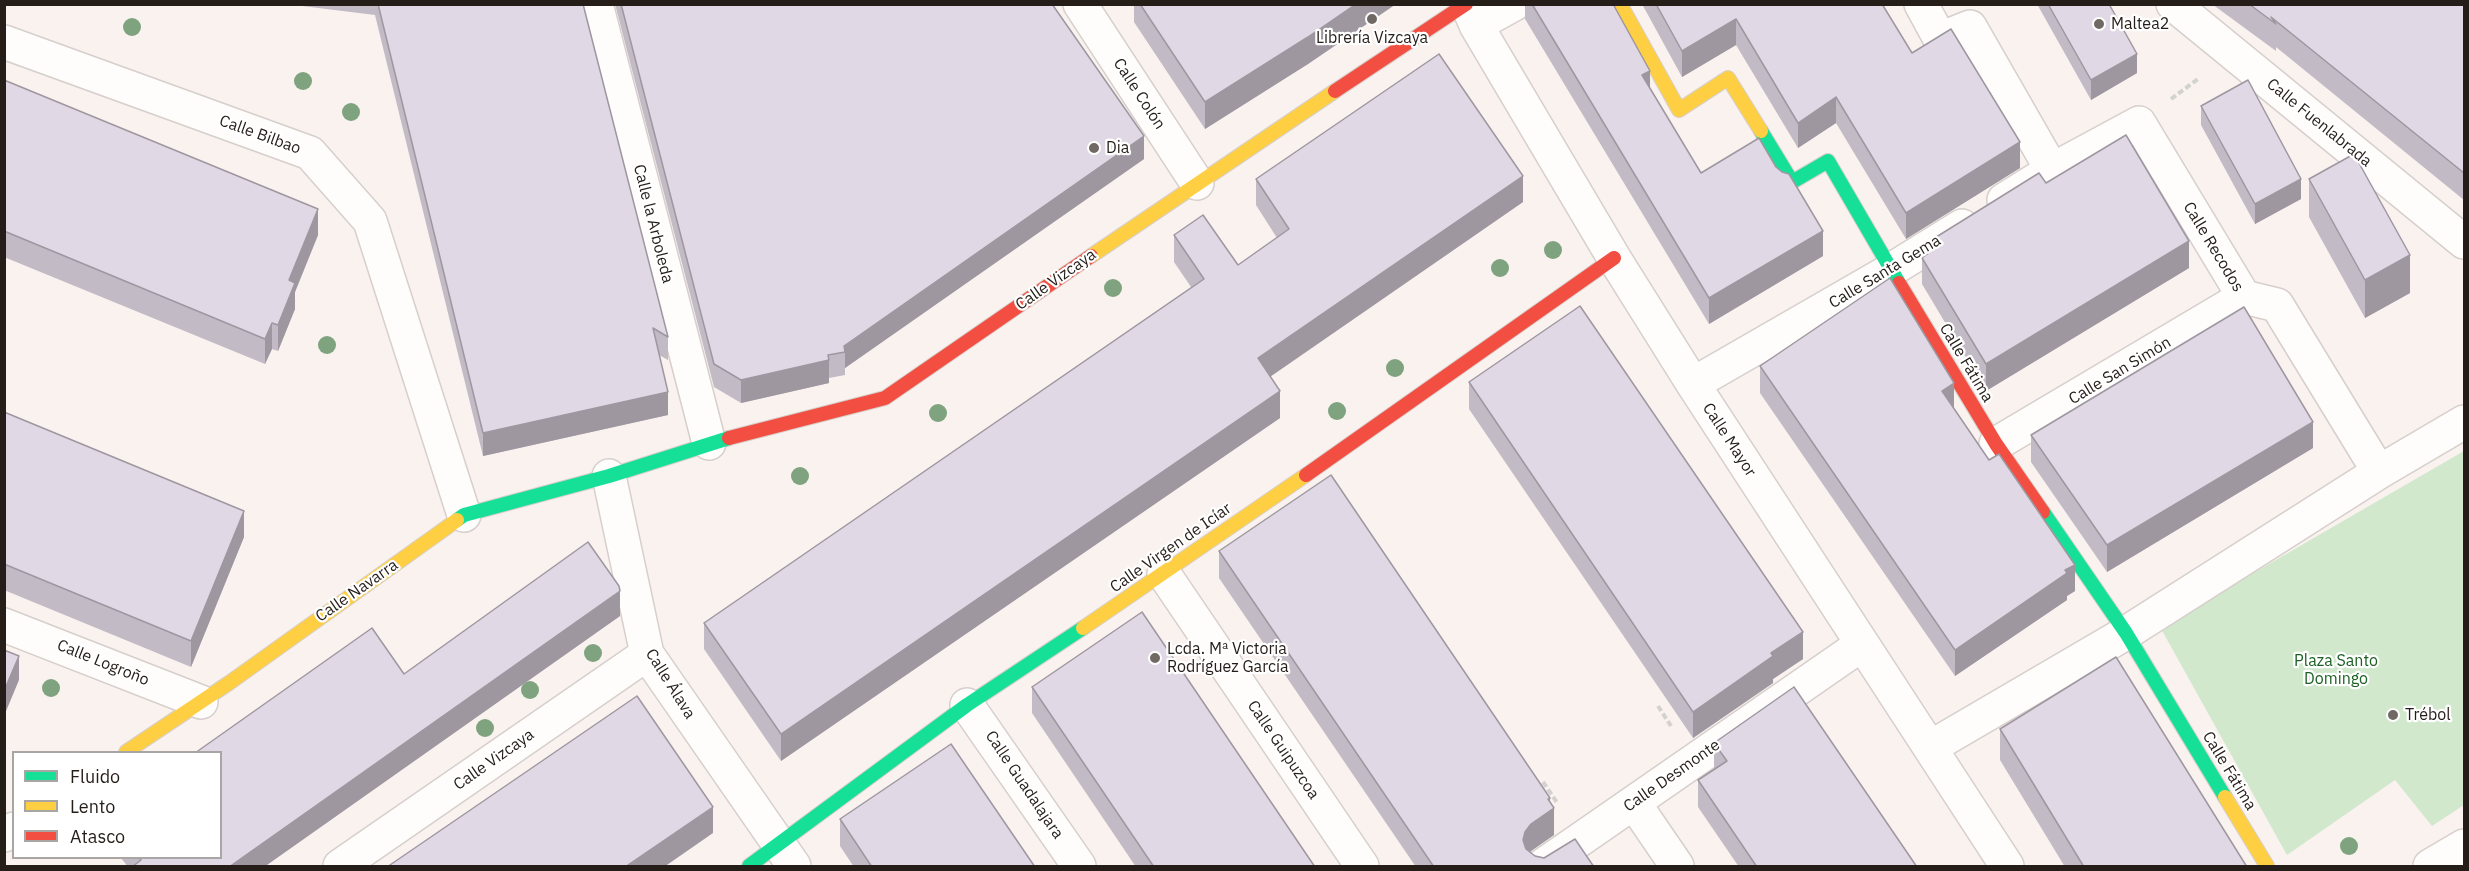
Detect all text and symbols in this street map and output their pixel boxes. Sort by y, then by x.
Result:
marker: Librería Vizcaya [1365,12,1379,26]
place label: Maltea2 [2111,14,2169,34]
marker: Maltea2 [2092,17,2106,31]
place label: Librería Vizcaya [1316,28,1428,48]
street label: Calle Colón [1109,55,1169,133]
street label: Calle Fuenlabrada [2263,75,2375,171]
street label: Calle Bilbao [217,111,303,159]
place label: Dia [1106,138,1129,158]
marker: Dia [1087,141,1101,155]
street label: Calle la Arboleda [629,163,677,285]
street label: Calle Recodos [2179,199,2247,295]
street label: Calle Santa Gema [1826,231,1944,313]
street label: Calle Vizcaya [1012,245,1100,315]
street label: Calle Fátima [1935,320,1997,406]
street label: Calle San Simón [2065,333,2175,409]
street label: Calle Mayor [1698,400,1760,480]
street label: Calle Virgen de Icíar [1107,499,1235,597]
street label: Calle Navarra [312,556,402,626]
street label: Calle Logroño [54,636,152,690]
place label: Lcda. Mª Victoria Rodríguez García [1167,639,1289,677]
street label: Calle Álava [641,645,699,723]
marker: Lcda. Mª Victoria Rodríguez García [1148,651,1162,665]
park label: Plaza Santo Domingo [2294,651,2378,689]
street label: Calle Guipuzcoa [1243,697,1323,803]
place label: Trébol [2405,705,2451,725]
marker: Trébol [2386,708,2400,722]
street label: Calle Vizcaya [450,725,538,795]
street label: Calle Guadalajara [981,727,1067,843]
street label: Calle Fátima [2198,728,2260,814]
street label: Calle Desmonte [1620,736,1724,816]
legend [12,751,222,859]
text: Fluido [70,765,120,788]
text: Lento [70,795,115,818]
text: Atasco [70,825,125,848]

